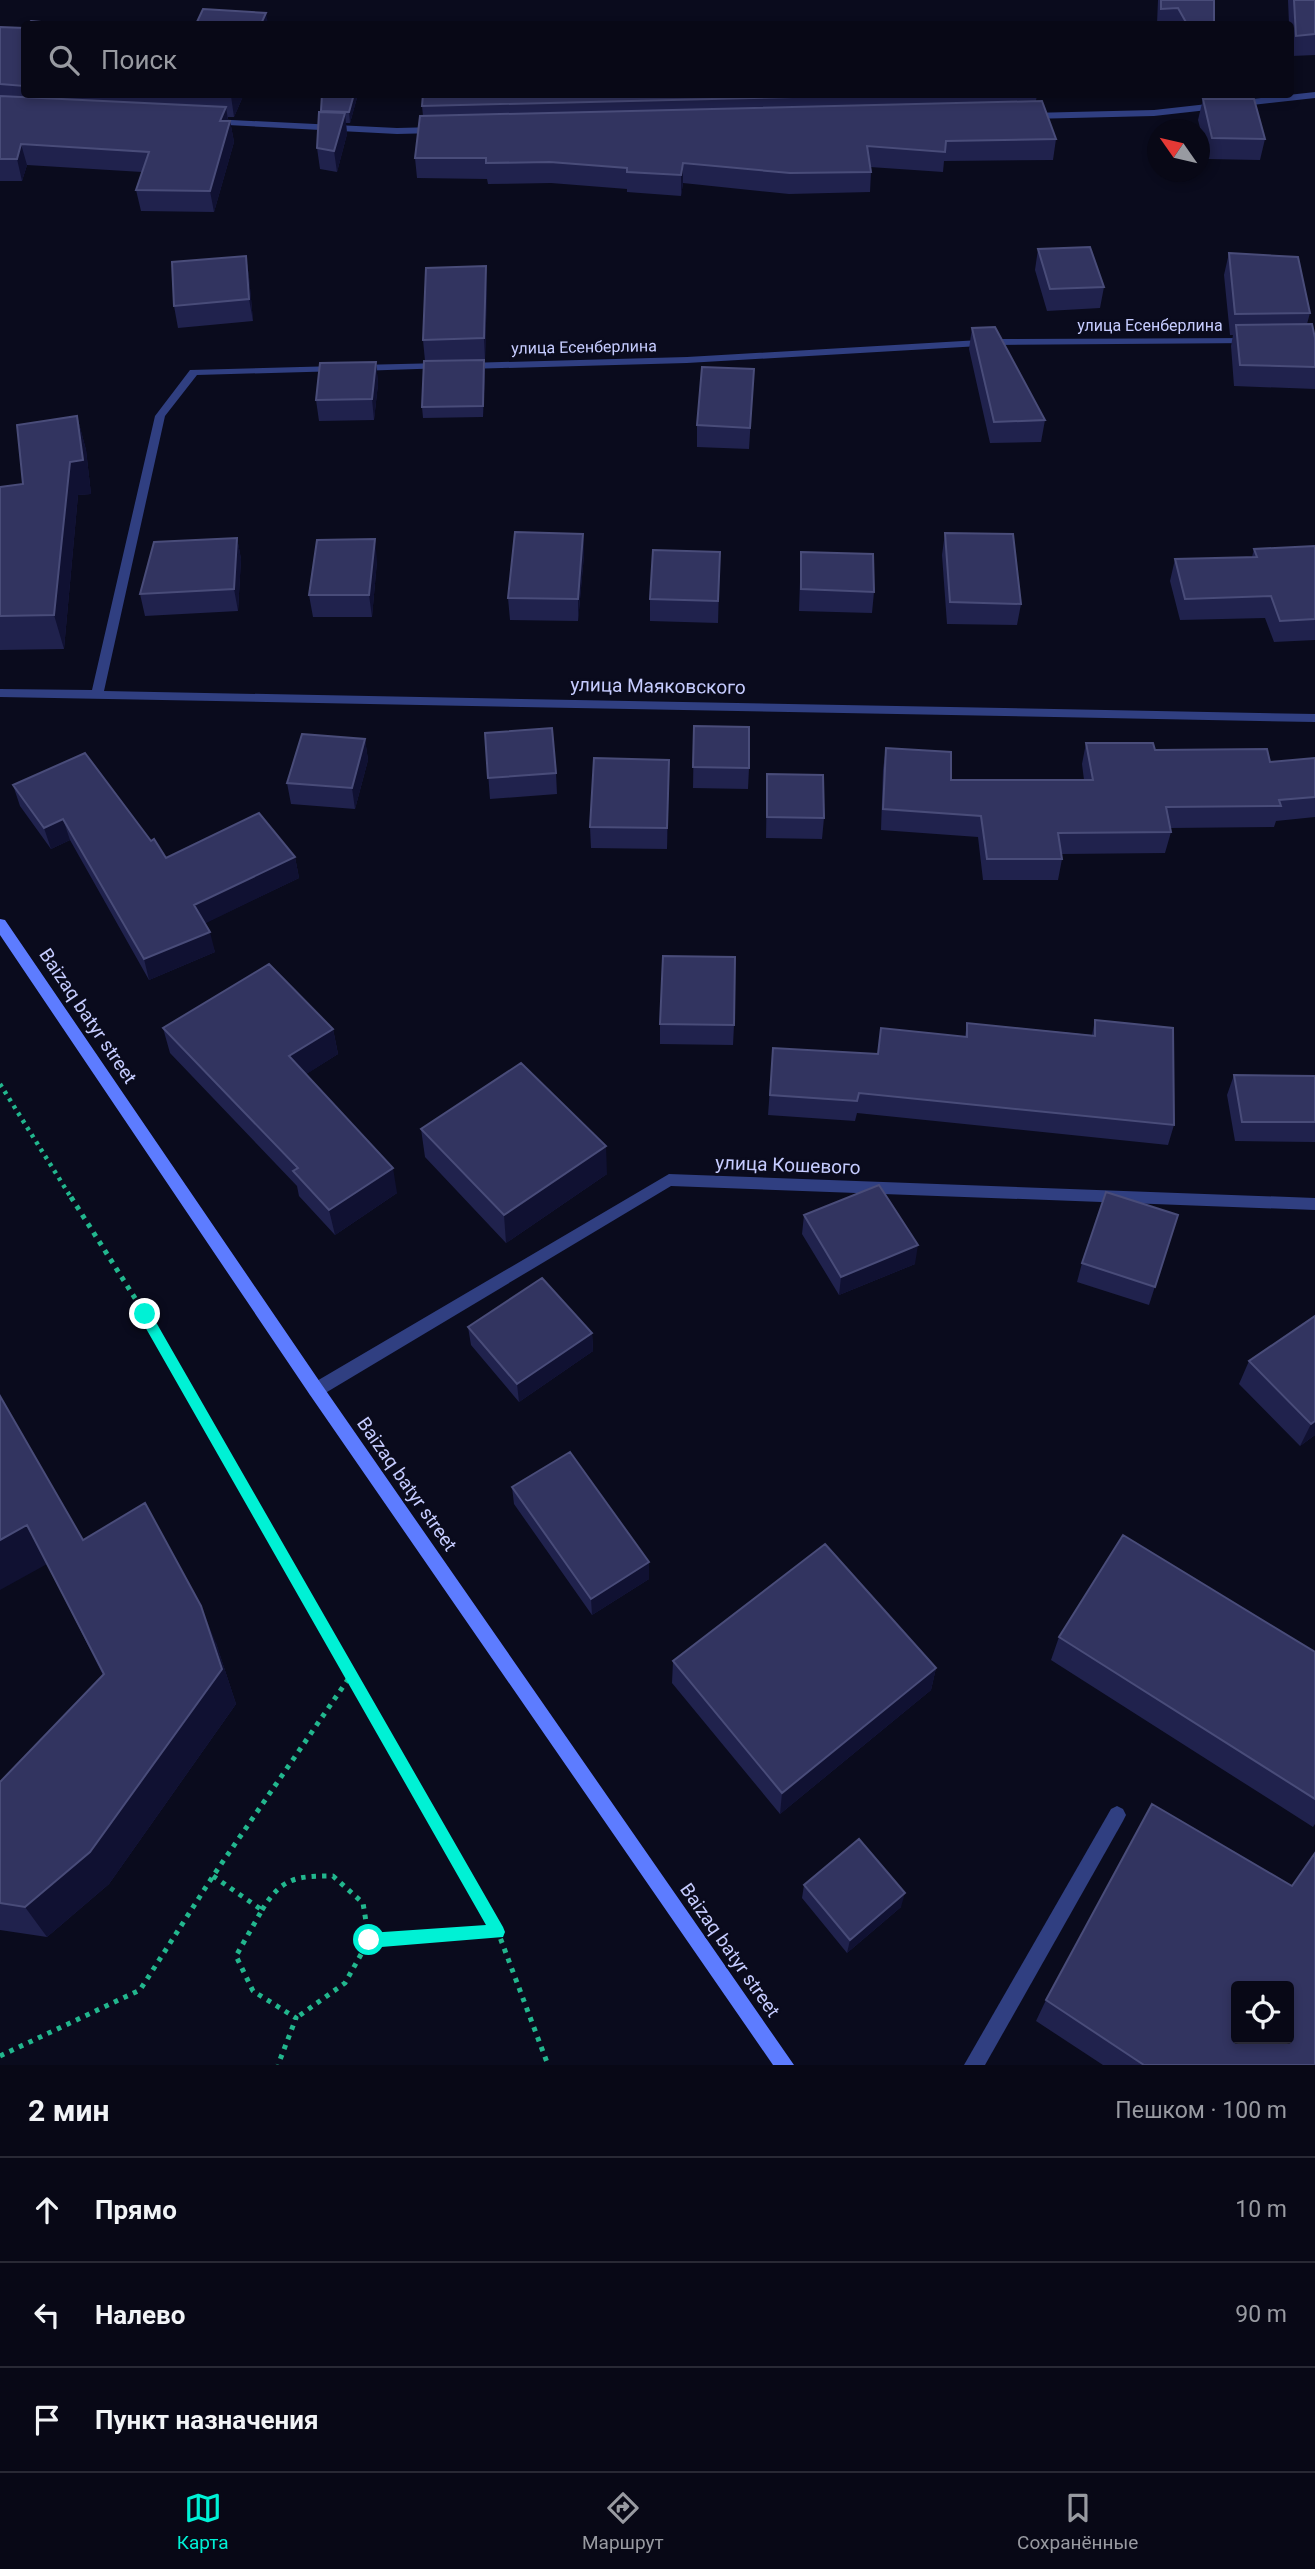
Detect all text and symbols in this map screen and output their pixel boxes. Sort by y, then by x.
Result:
search box [21,21,1294,98]
icon: search [45,41,83,79]
text: Поиск [101,45,177,75]
north arrow [1147,119,1210,182]
street label: улица Есенберлина [1077,316,1223,335]
street label: улица Есенберлина [511,336,657,358]
street label: улица Маяковского [570,673,746,699]
street label: Baizaq batyr street [34,944,142,1088]
street label: улица Кошевого [715,1151,861,1179]
route end [129,1298,160,1329]
street label: Baizaq batyr street [352,1413,462,1555]
street label: Baizaq batyr street [675,1879,785,2021]
route start [353,1924,384,1955]
map controls [1231,1981,1294,2044]
button: locate [1231,1981,1294,2044]
text: 2 мин [28,2093,109,2128]
text: Пешком · 100 m [1115,2097,1287,2124]
icon: ahead [28,2191,66,2229]
text: Прямо [95,2195,177,2225]
text: 10 m [1235,2196,1287,2223]
icon: left [28,2296,66,2334]
text: Налево [95,2300,185,2330]
text: 90 m [1235,2301,1287,2328]
icon: arrive [28,2401,66,2439]
text: Пункт назначения [95,2405,319,2435]
tab: Карта [177,2489,229,2554]
tab: Маршрут [582,2489,664,2554]
tab: Сохранённые [1017,2489,1138,2554]

